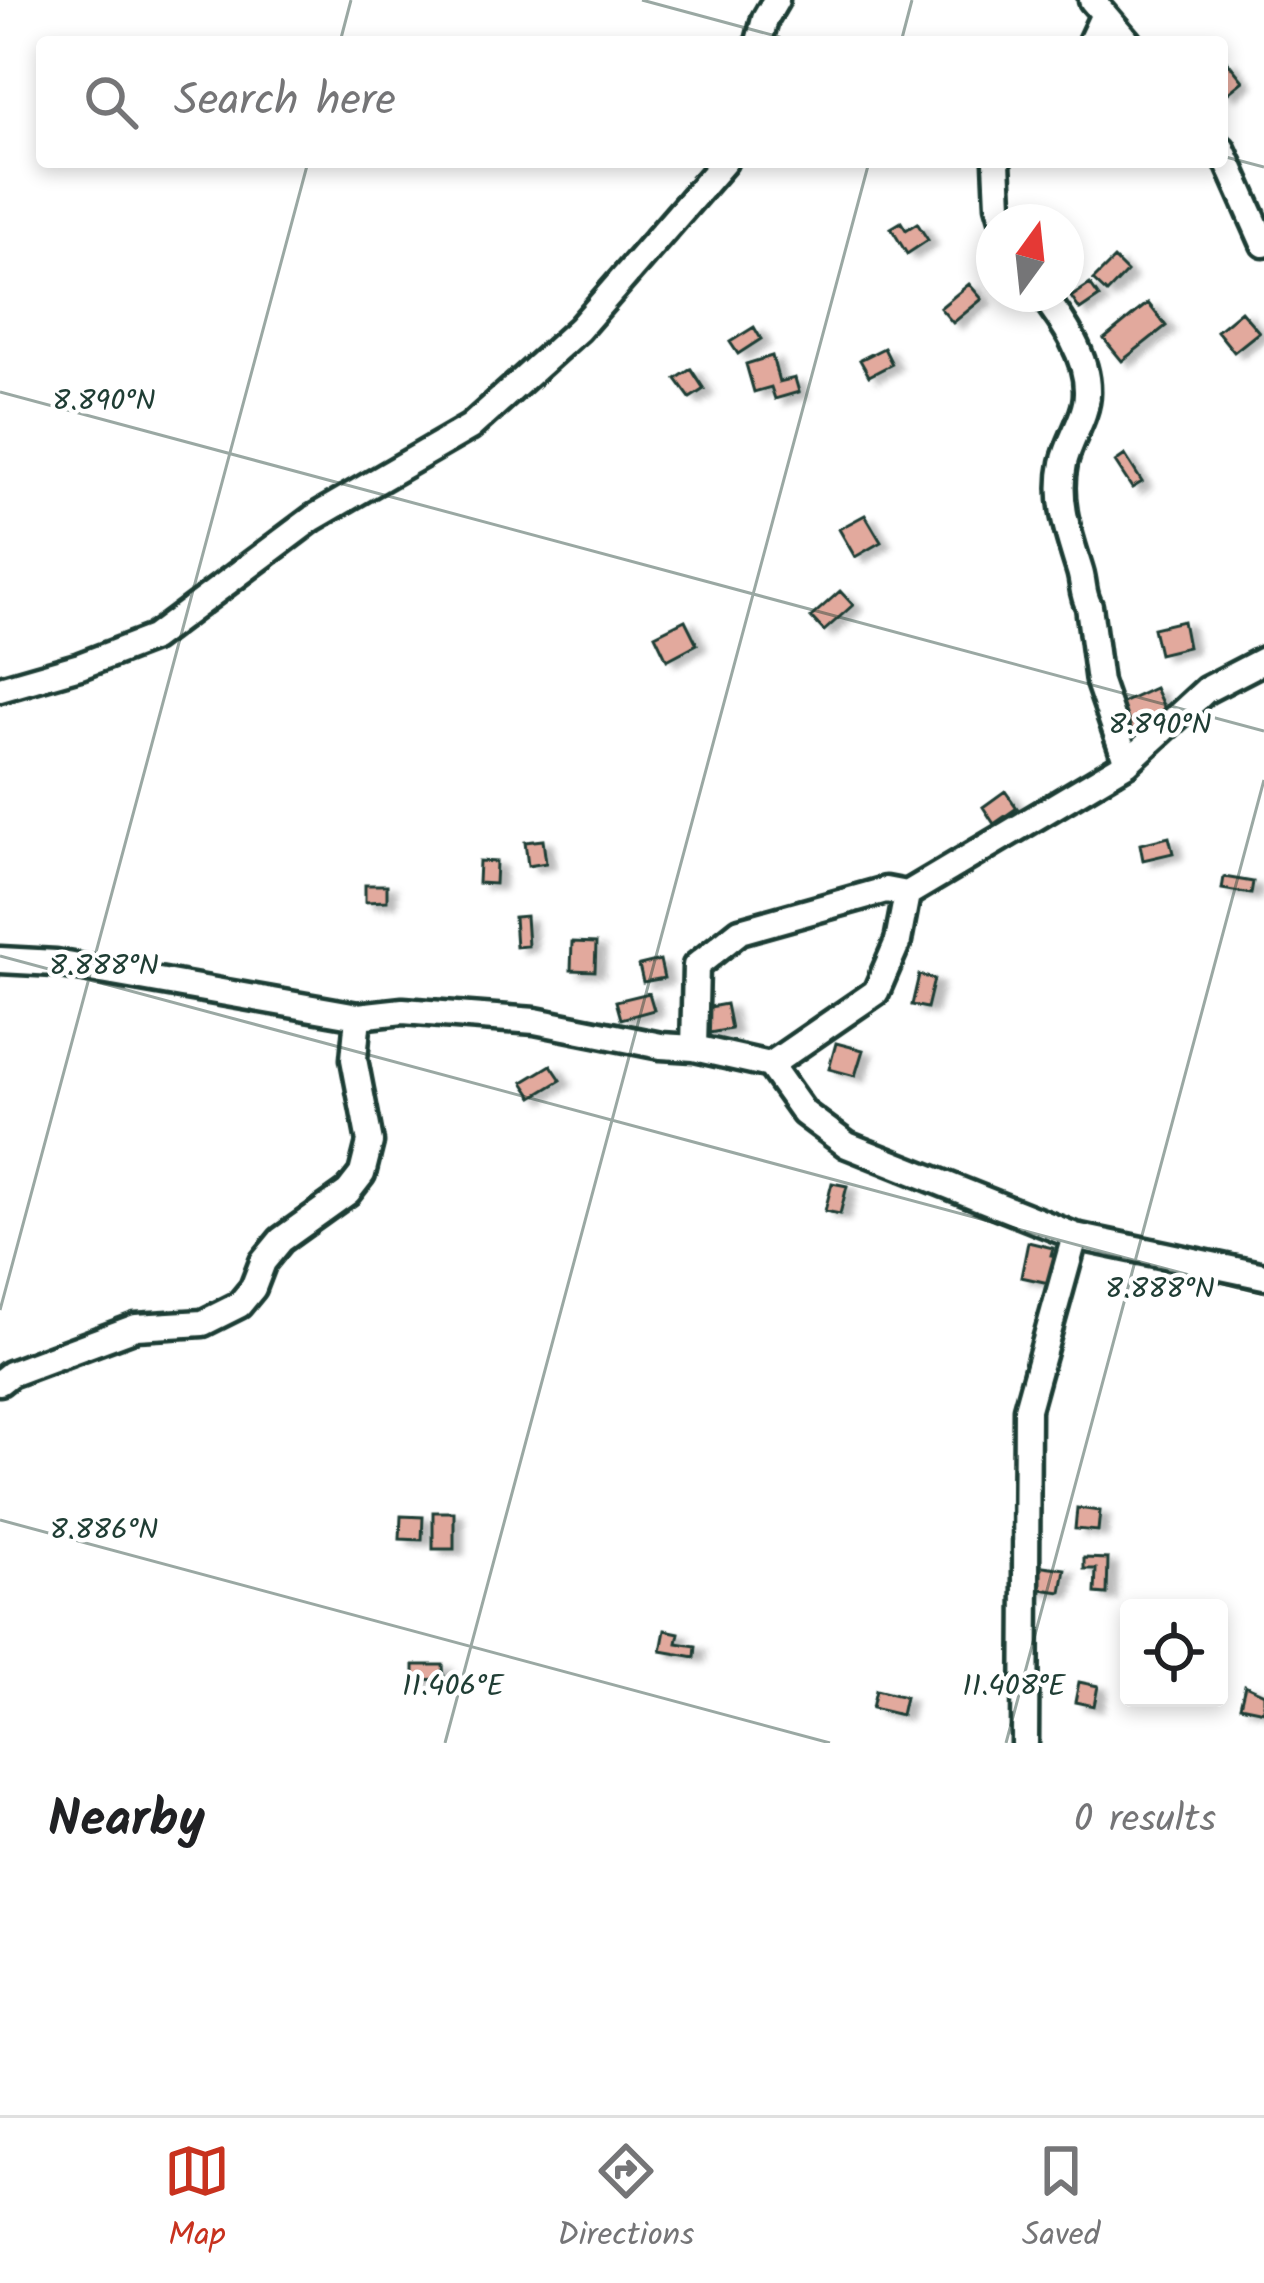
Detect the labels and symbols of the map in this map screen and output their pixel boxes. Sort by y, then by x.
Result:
north arrow [976,204,1084,312]
text: 8.890°N [52,378,156,426]
text: 8.890°N [1108,702,1212,750]
text: 8.888°N [49,943,159,991]
text: 8.888°N [1105,1266,1215,1314]
text: 8.886°N [50,1507,158,1555]
text: 11.406°E [402,1663,505,1711]
text: 11.408°E [962,1663,1067,1711]

